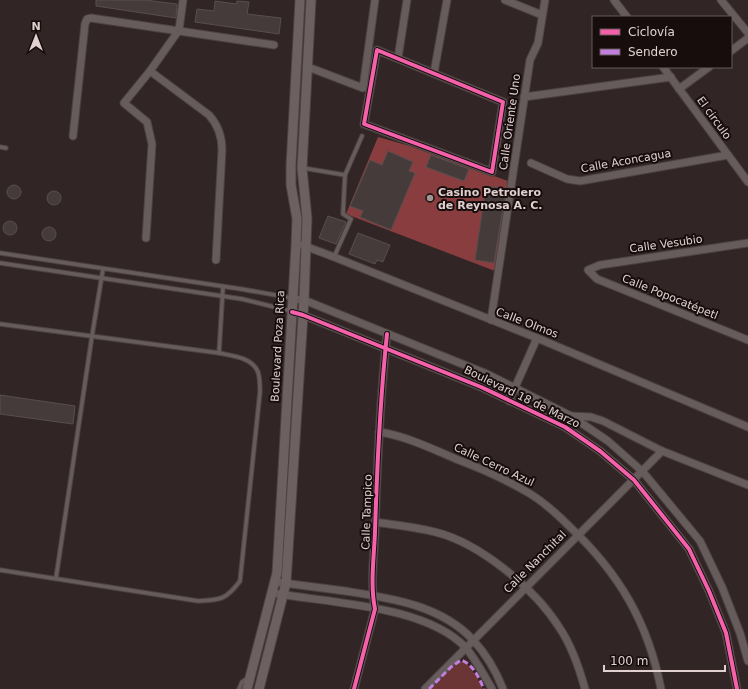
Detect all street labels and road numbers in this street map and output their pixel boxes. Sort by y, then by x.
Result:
street label: Calle Oriente Uno [497,73,523,171]
street label: El circulo [694,94,734,142]
street label: Calle Aconcagua [580,147,672,175]
street label: Calle Vesubio [629,232,704,256]
street label: Calle Popocatépetl [620,272,720,322]
street label: Boulevard Poza Rica [269,290,287,402]
street label: Calle Olmos [494,305,560,341]
street label: Boulevard 18 de Marzo [462,363,582,431]
street label: Calle Cerro Azul [452,441,536,489]
street label: Calle Tampico [359,474,375,550]
street label: Calle Nanchital [501,528,569,596]

